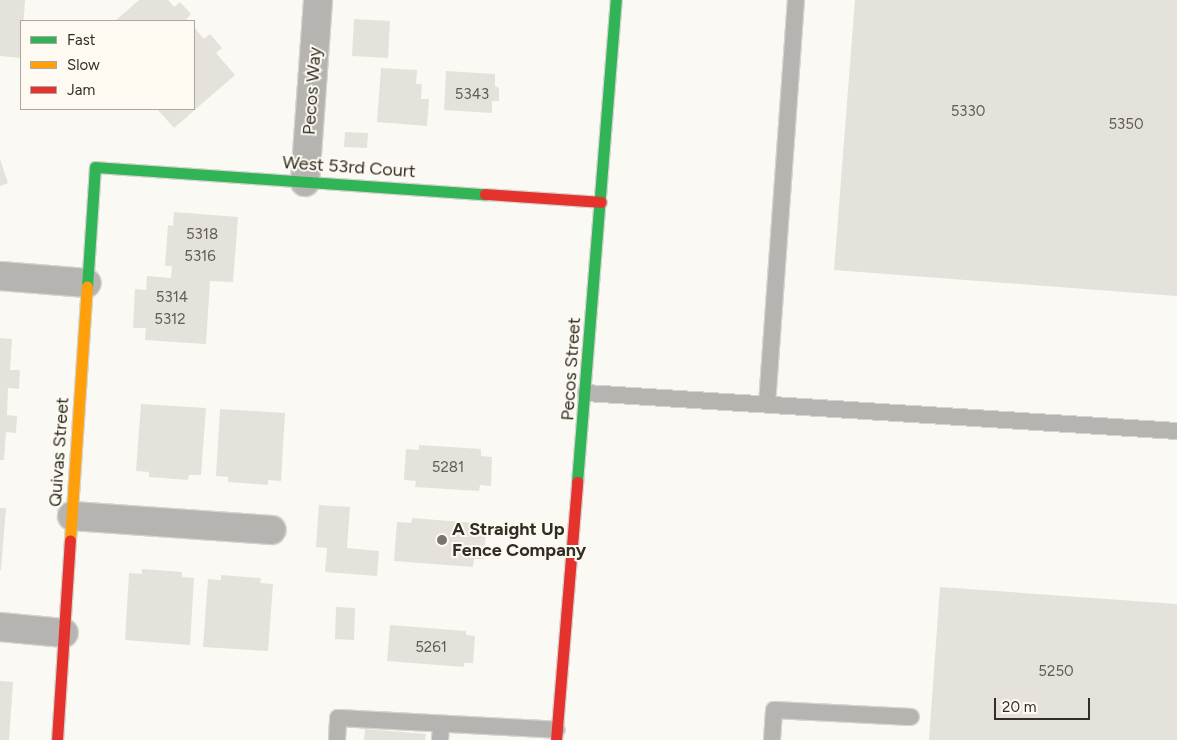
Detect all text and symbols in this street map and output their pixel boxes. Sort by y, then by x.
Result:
legend [20,20,195,110]
text: Fast [67,31,95,49]
street label: Pecos Way [298,46,326,136]
text: Slow [67,56,100,74]
text: Jam [67,81,95,99]
house number: 5343 [455,86,489,104]
house number: 5330 [951,103,985,121]
house number: 5350 [1108,116,1144,134]
street label: West 53rd Court [282,152,416,182]
house number: 5318 [186,226,218,244]
house number: 5316 [184,248,216,266]
house number: 5314 [156,289,188,307]
house number: 5312 [154,311,186,329]
street label: Pecos Street [557,317,585,421]
street label: Quivas Street [44,396,74,508]
house number: 5281 [432,459,464,477]
place label: A Straight Up Fence Company [452,519,586,562]
marker: A Straight Up Fence Company [436,534,448,546]
house number: 5261 [415,639,447,657]
house number: 5250 [1038,663,1074,681]
scale bar [997,688,1093,720]
text: 20 m [1002,698,1036,716]

